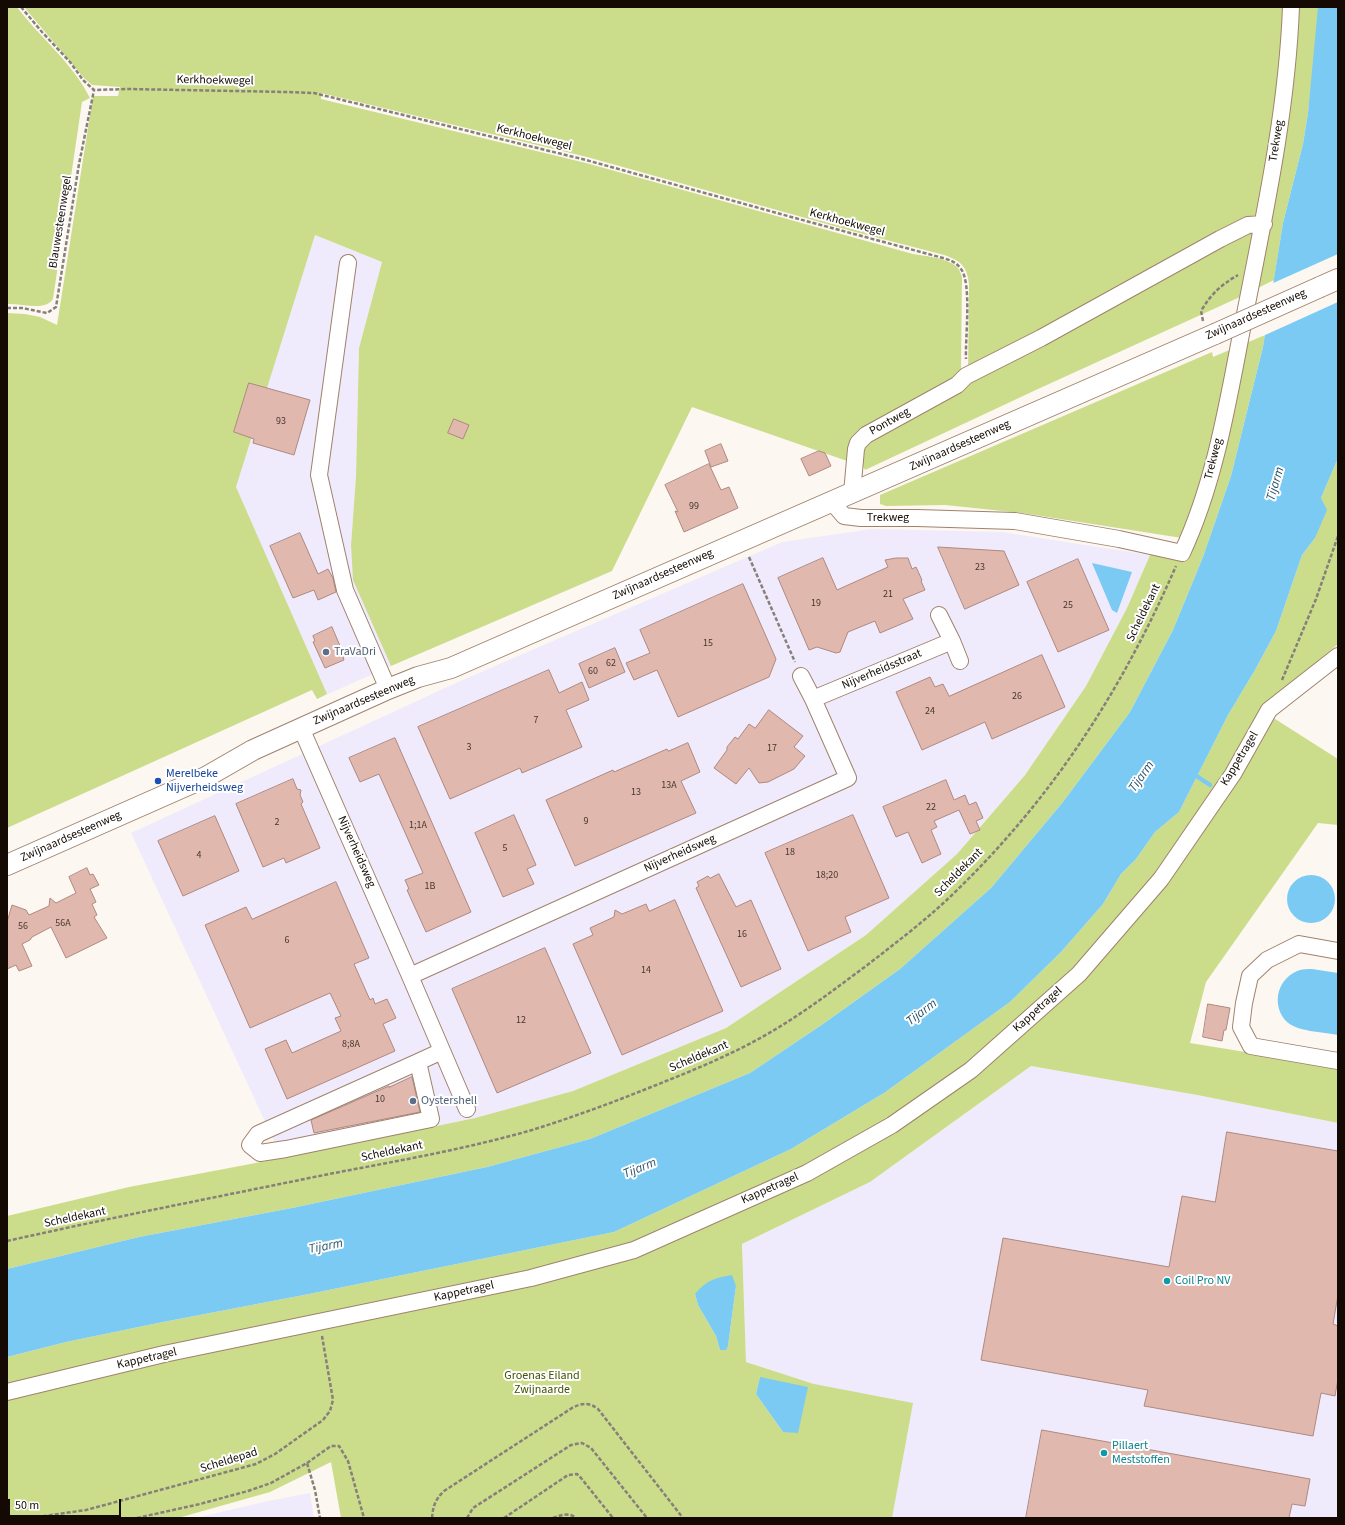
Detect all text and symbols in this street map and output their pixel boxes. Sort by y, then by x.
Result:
street label: Kerkhoekwegel [176,73,254,89]
street label: Trekweg [1267,119,1287,163]
street label: Kerkhoekwegel [495,122,573,154]
street label: Blauwesteenwegel [47,175,75,269]
street label: Kerkhoekwegel [808,206,886,240]
street label: Zwijnaardsesteenweg [1203,286,1309,344]
street label: Pontweg [867,405,913,439]
house number: 93 [276,416,286,428]
street label: Zwijnaardsesteenweg [907,417,1013,475]
street label: Trekweg [1202,437,1226,481]
water label: Tijarm [1264,465,1288,503]
house number: 99 [689,501,699,513]
street label: Trekweg [867,511,909,525]
street label: Zwijnaardsesteenweg [610,546,716,604]
house number: 23 [975,562,985,574]
street label: Scheldekant [1124,582,1164,644]
house number: 21 [883,589,893,601]
house number: 19 [811,598,821,610]
house number: 25 [1063,600,1073,612]
house number: 15 [703,638,713,650]
place label: TraVaDri [334,645,376,659]
marker: TraVaDri [321,647,331,657]
street label: Nijverheidsstraat [840,647,924,693]
house number: 62 [606,658,616,670]
house number: 60 [588,666,598,678]
street label: Zwijnaardsesteenweg [311,673,417,729]
house number: 26 [1012,691,1022,703]
house number: 24 [925,706,935,718]
house number: 7 [534,715,538,727]
street label: Kappetragel [1218,729,1262,789]
house number: 3 [467,742,471,754]
house number: 17 [767,743,777,755]
water label: Tijarm [1126,758,1158,796]
place label: Merelbeke Nijverheidsweg [166,767,243,795]
marker: Merelbeke Nijverheidsweg [153,776,163,786]
house number: 13A [661,780,677,792]
house number: 13 [631,787,641,799]
house number: 22 [926,802,936,814]
street label: Zwijnaardsesteenweg [18,808,124,866]
street label: Nijverheidsweg [334,814,378,890]
house number: 9 [584,816,588,828]
house number: 2 [275,817,279,829]
house number: 1;1A [409,820,427,832]
street label: Nijverheidsweg [642,832,718,876]
house number: 5 [503,843,507,855]
street label: Scheldekant [932,846,986,900]
house number: 18 [785,847,795,859]
house number: 4 [197,850,201,862]
house number: 18;20 [816,870,838,882]
house number: 1B [425,881,435,893]
house number: 56A [55,918,71,930]
house number: 56 [18,921,28,933]
house number: 16 [737,929,747,941]
house number: 6 [285,935,289,947]
house number: 14 [641,965,651,977]
street label: Kappetragel [1011,984,1065,1036]
water label: Tijarm [903,996,941,1030]
house number: 12 [516,1015,526,1027]
street label: Scheldekant [667,1038,731,1076]
house number: 8;8A [342,1039,360,1051]
house number: 10 [375,1094,385,1106]
place label: Oystershell [421,1094,477,1108]
marker: Oystershell [408,1096,418,1106]
street label: Scheldekant [360,1138,424,1166]
water label: Tijarm [621,1155,659,1183]
street label: Kappetragel [739,1170,801,1208]
street label: Scheldekant [43,1204,107,1232]
water label: Tijarm [308,1236,344,1258]
place label: Coil Pro NV [1175,1274,1230,1288]
marker: Coil Pro NV [1162,1276,1172,1286]
street label: Kappetragel [433,1279,495,1305]
street label: Kappetragel [116,1345,178,1373]
park label: Groenas Eiland Zwijnaarde [504,1369,580,1397]
place label: Pillaert Meststoffen [1112,1439,1170,1467]
street label: Scheldepad [199,1445,259,1477]
marker: Pillaert Meststoffen [1099,1448,1109,1458]
scale bar [10,1491,123,1517]
text: 50 m [15,1497,39,1514]

